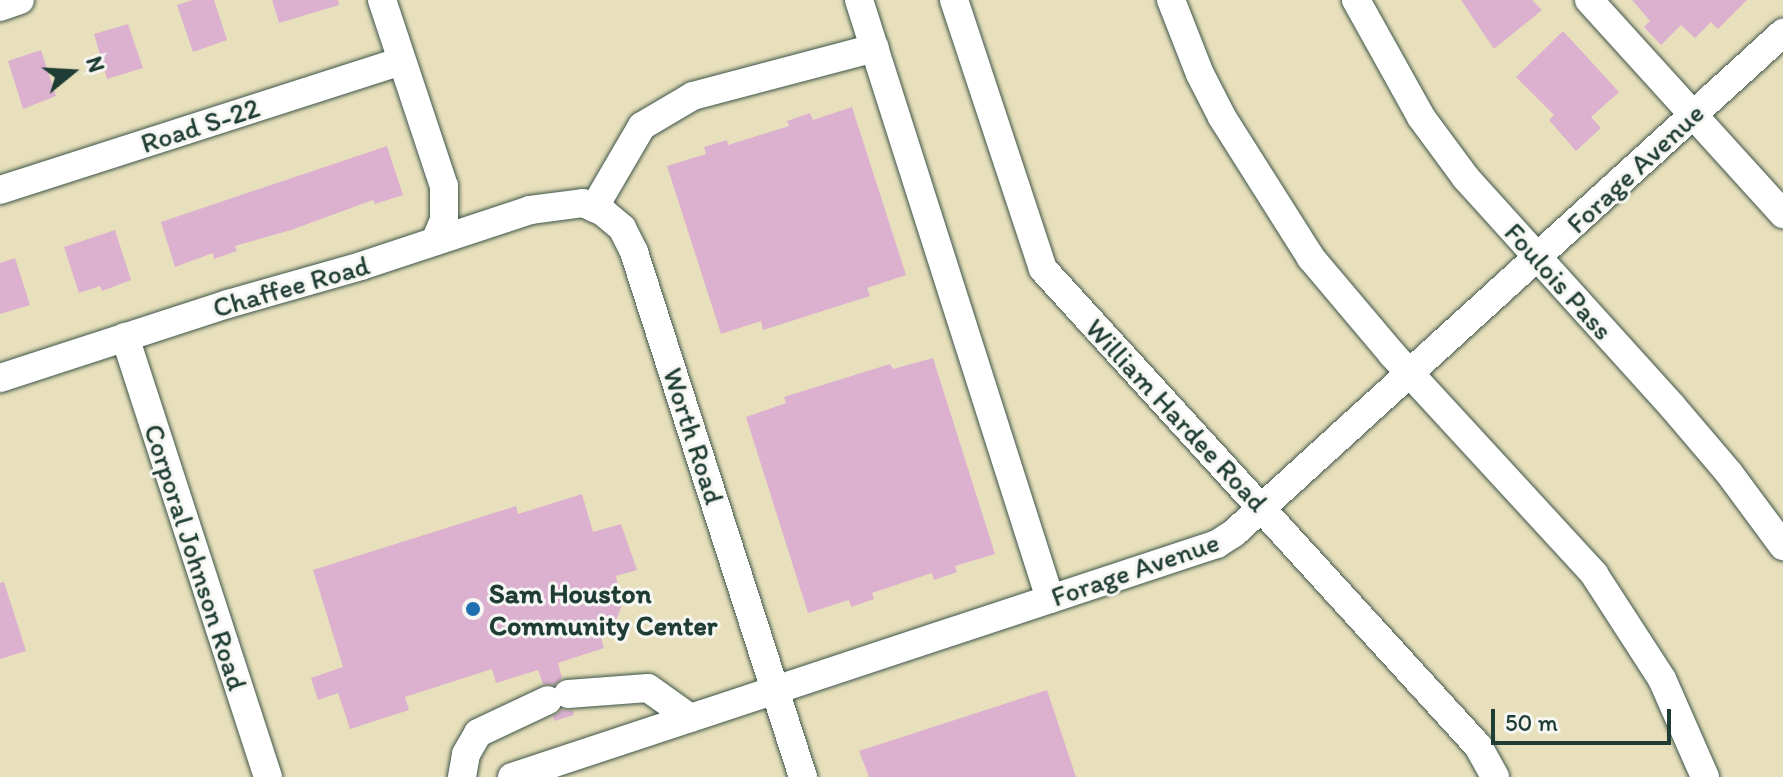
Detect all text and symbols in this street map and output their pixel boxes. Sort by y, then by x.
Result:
north arrow [32,32,112,112]
text: N [80,53,110,76]
street label: Road S-22 [136,90,264,160]
street label: Forage Avenue [1560,96,1710,240]
street label: Foulois Pass [1498,216,1620,346]
street label: Chaffee Road [209,248,373,324]
street label: William Hardee Road [1079,311,1275,519]
street label: Worth Road [656,364,732,508]
street label: Corporal Johnson Road [137,420,255,694]
street label: Forage Avenue [1047,525,1223,613]
place label: Sam Houston Community Center [489,576,718,642]
marker: Sam Houston Community Center [464,600,482,618]
scale bar [1495,693,1675,743]
text: 50 m [1505,708,1558,737]

